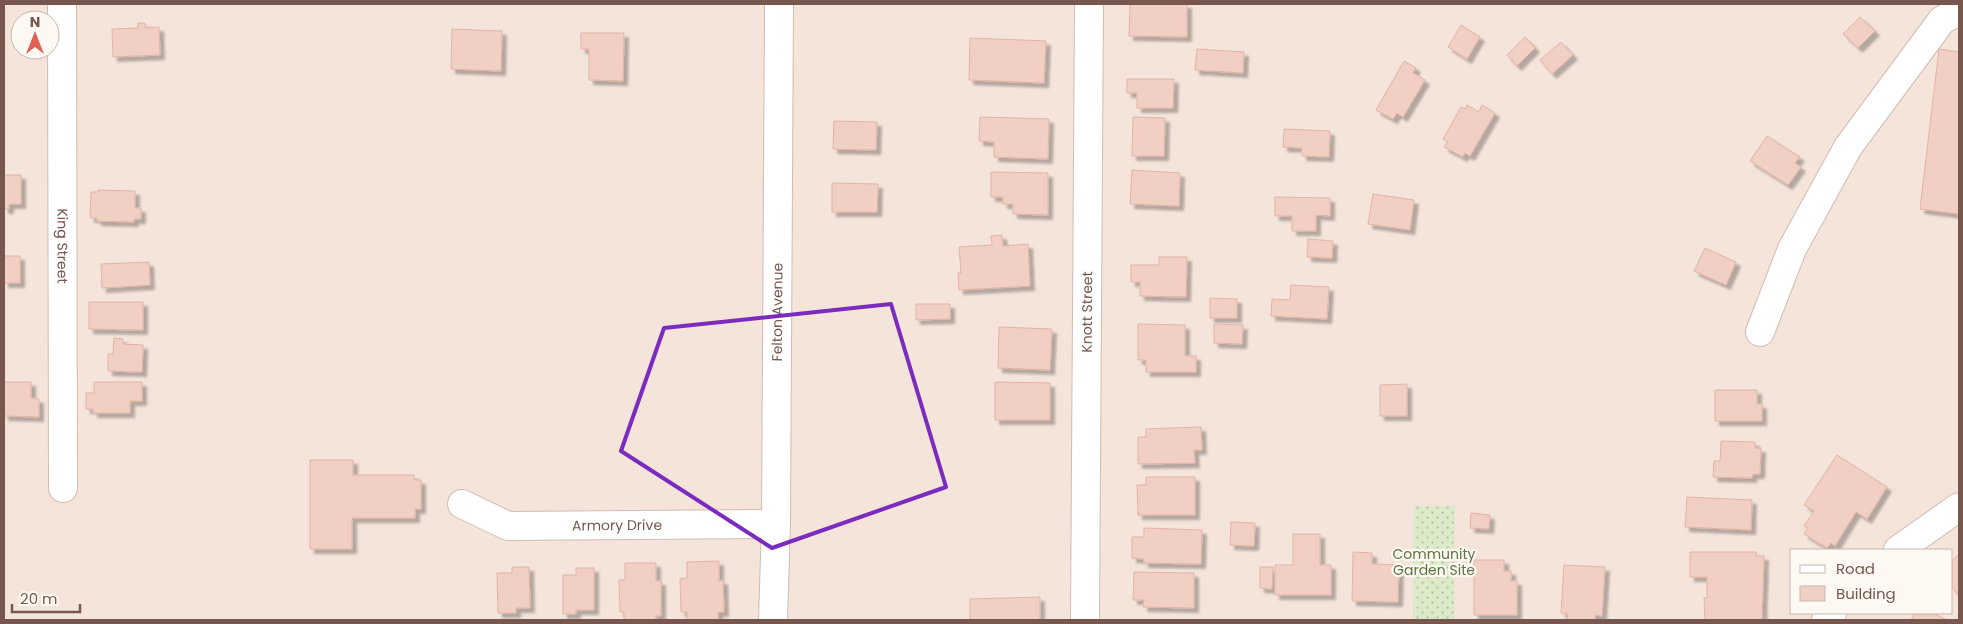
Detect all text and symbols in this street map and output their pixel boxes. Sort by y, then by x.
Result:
north arrow [10,10,60,60]
text: N [30,12,40,32]
street label: King Street [52,208,73,284]
street label: Felton Avenue [767,262,788,361]
street label: Knott Street [1077,271,1097,353]
street label: Armory Drive [572,515,662,536]
park label: Community Garden Site [1393,544,1476,580]
legend [1790,549,1953,614]
text: Road [1836,558,1875,579]
scale bar [12,582,80,614]
text: Building [1836,583,1896,604]
text: 20 m [20,588,58,609]

